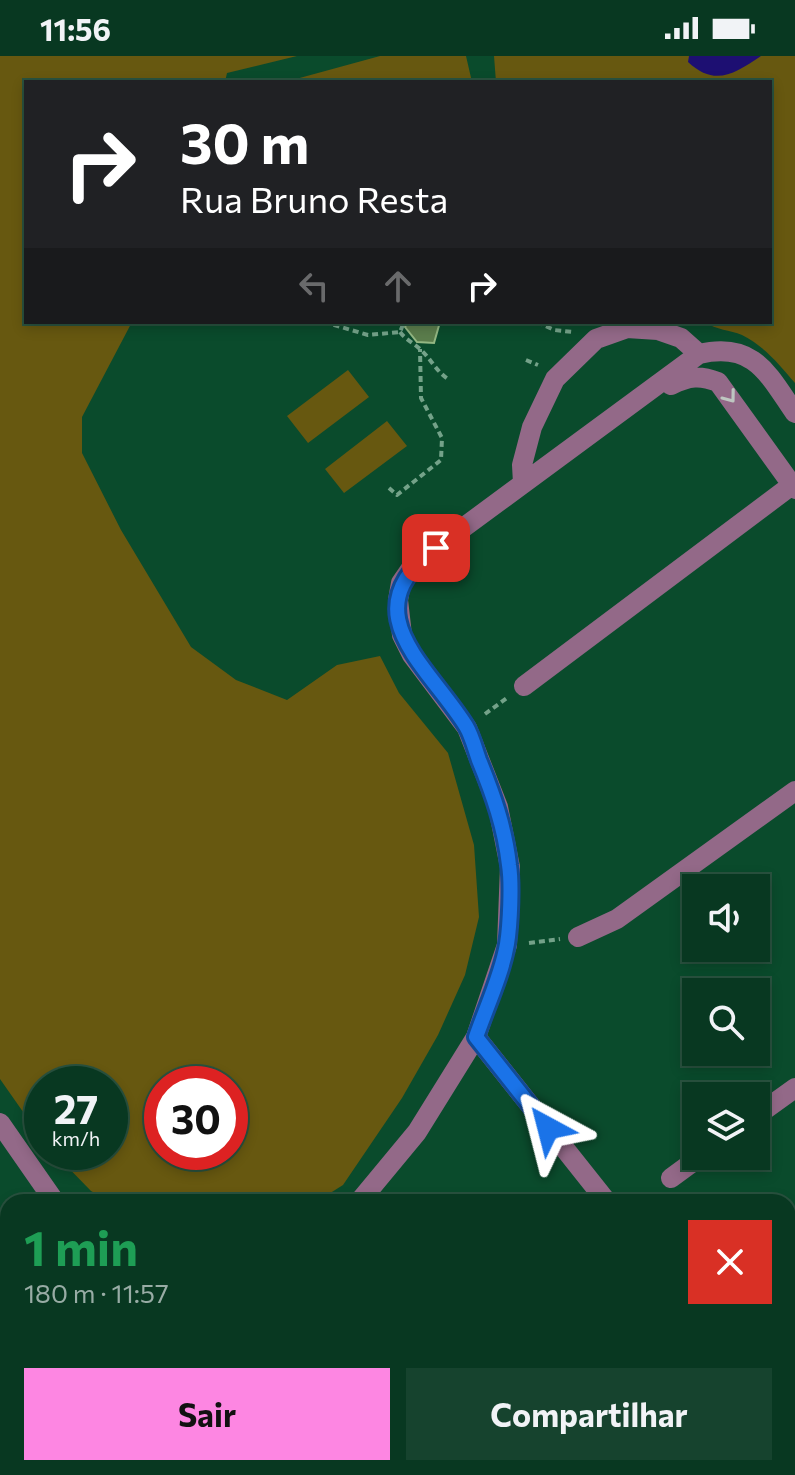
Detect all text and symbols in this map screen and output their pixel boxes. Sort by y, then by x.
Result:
text: 11:56 [40,10,111,47]
text: 30 m [180,107,309,176]
icon: right [48,112,152,216]
text: Rua Bruno Resta [180,176,448,220]
icon: left [292,264,336,308]
icon: ahead [376,264,420,308]
icon: right [460,264,504,308]
one-way arrow [721,388,735,403]
pin [402,514,470,582]
icon: arrive [414,526,458,570]
map controls [682,874,770,1170]
button: sound [682,874,770,962]
button: search [682,978,770,1066]
speed limit sign: 30 [144,1066,248,1170]
button: layers [682,1082,770,1170]
text: 27 [54,1083,98,1132]
position arrow [506,1086,590,1170]
text: km/h [52,1126,100,1150]
text: 1 min [24,1217,138,1276]
button: close [688,1220,772,1304]
text: 180 m · 11:57 [24,1277,169,1308]
button: Sair [24,1368,390,1460]
button: Compartilhar [406,1368,772,1460]

